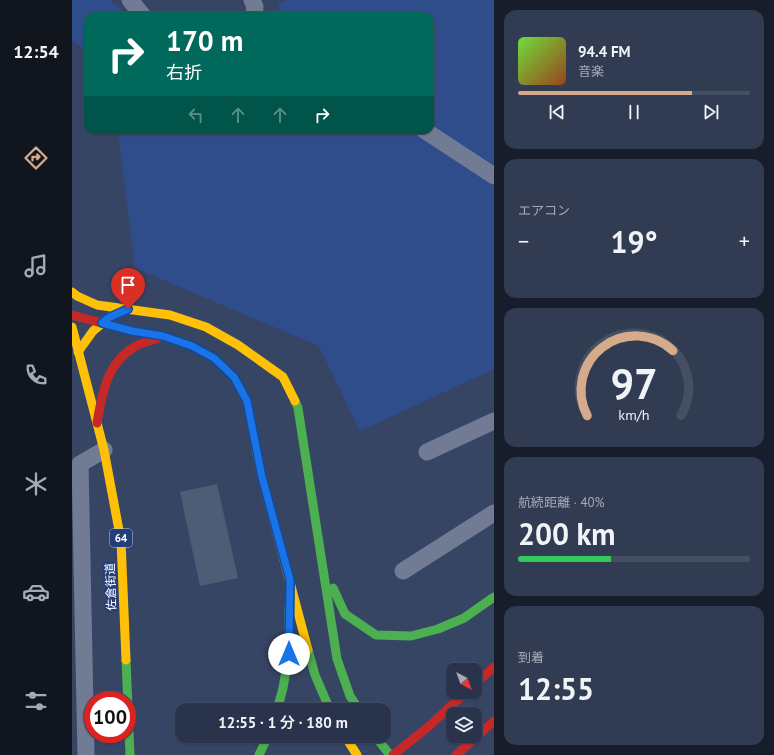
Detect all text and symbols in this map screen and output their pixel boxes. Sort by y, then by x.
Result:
text: 170 m [166,22,243,59]
icon: right [100,28,152,80]
text: 12:54 [13,40,59,63]
text: 94.4 FM [578,42,631,61]
text: 右折 [166,61,202,84]
text: 音楽 [578,63,604,80]
icon: previous [546,101,568,123]
icon: pause [623,101,645,123]
icon: next [700,101,722,123]
icon: left [185,104,207,126]
icon: ahead [227,104,249,126]
icon: ahead [269,104,291,126]
icon: right [311,104,333,126]
icon: directions [22,144,50,172]
text: エアコン [518,202,570,219]
text: 19° [610,222,658,261]
text: − [518,227,529,255]
text: + [739,227,750,255]
icon: music [22,252,50,280]
pin [111,268,145,309]
icon: arrive [117,274,139,296]
text: 97 [610,356,658,409]
icon: phone [22,361,50,389]
text: km/h [618,404,650,423]
icon: climate [22,470,50,498]
text: 航続距離 · 40% [518,494,605,511]
text: 200 km [518,514,616,553]
road number: 64 [110,529,132,547]
street label: 佐倉街道 [102,563,119,611]
icon: car [22,578,50,606]
position arrow [268,633,310,675]
text: 到着 [518,649,544,666]
north arrow [446,663,482,699]
map controls [446,663,482,743]
text: 12:55 [518,669,594,708]
icon: filters [22,687,50,715]
speed limit sign: 100 [84,691,136,743]
button: layers [446,707,482,743]
text: 12:55 · 1 分 · 180 m [218,713,348,732]

